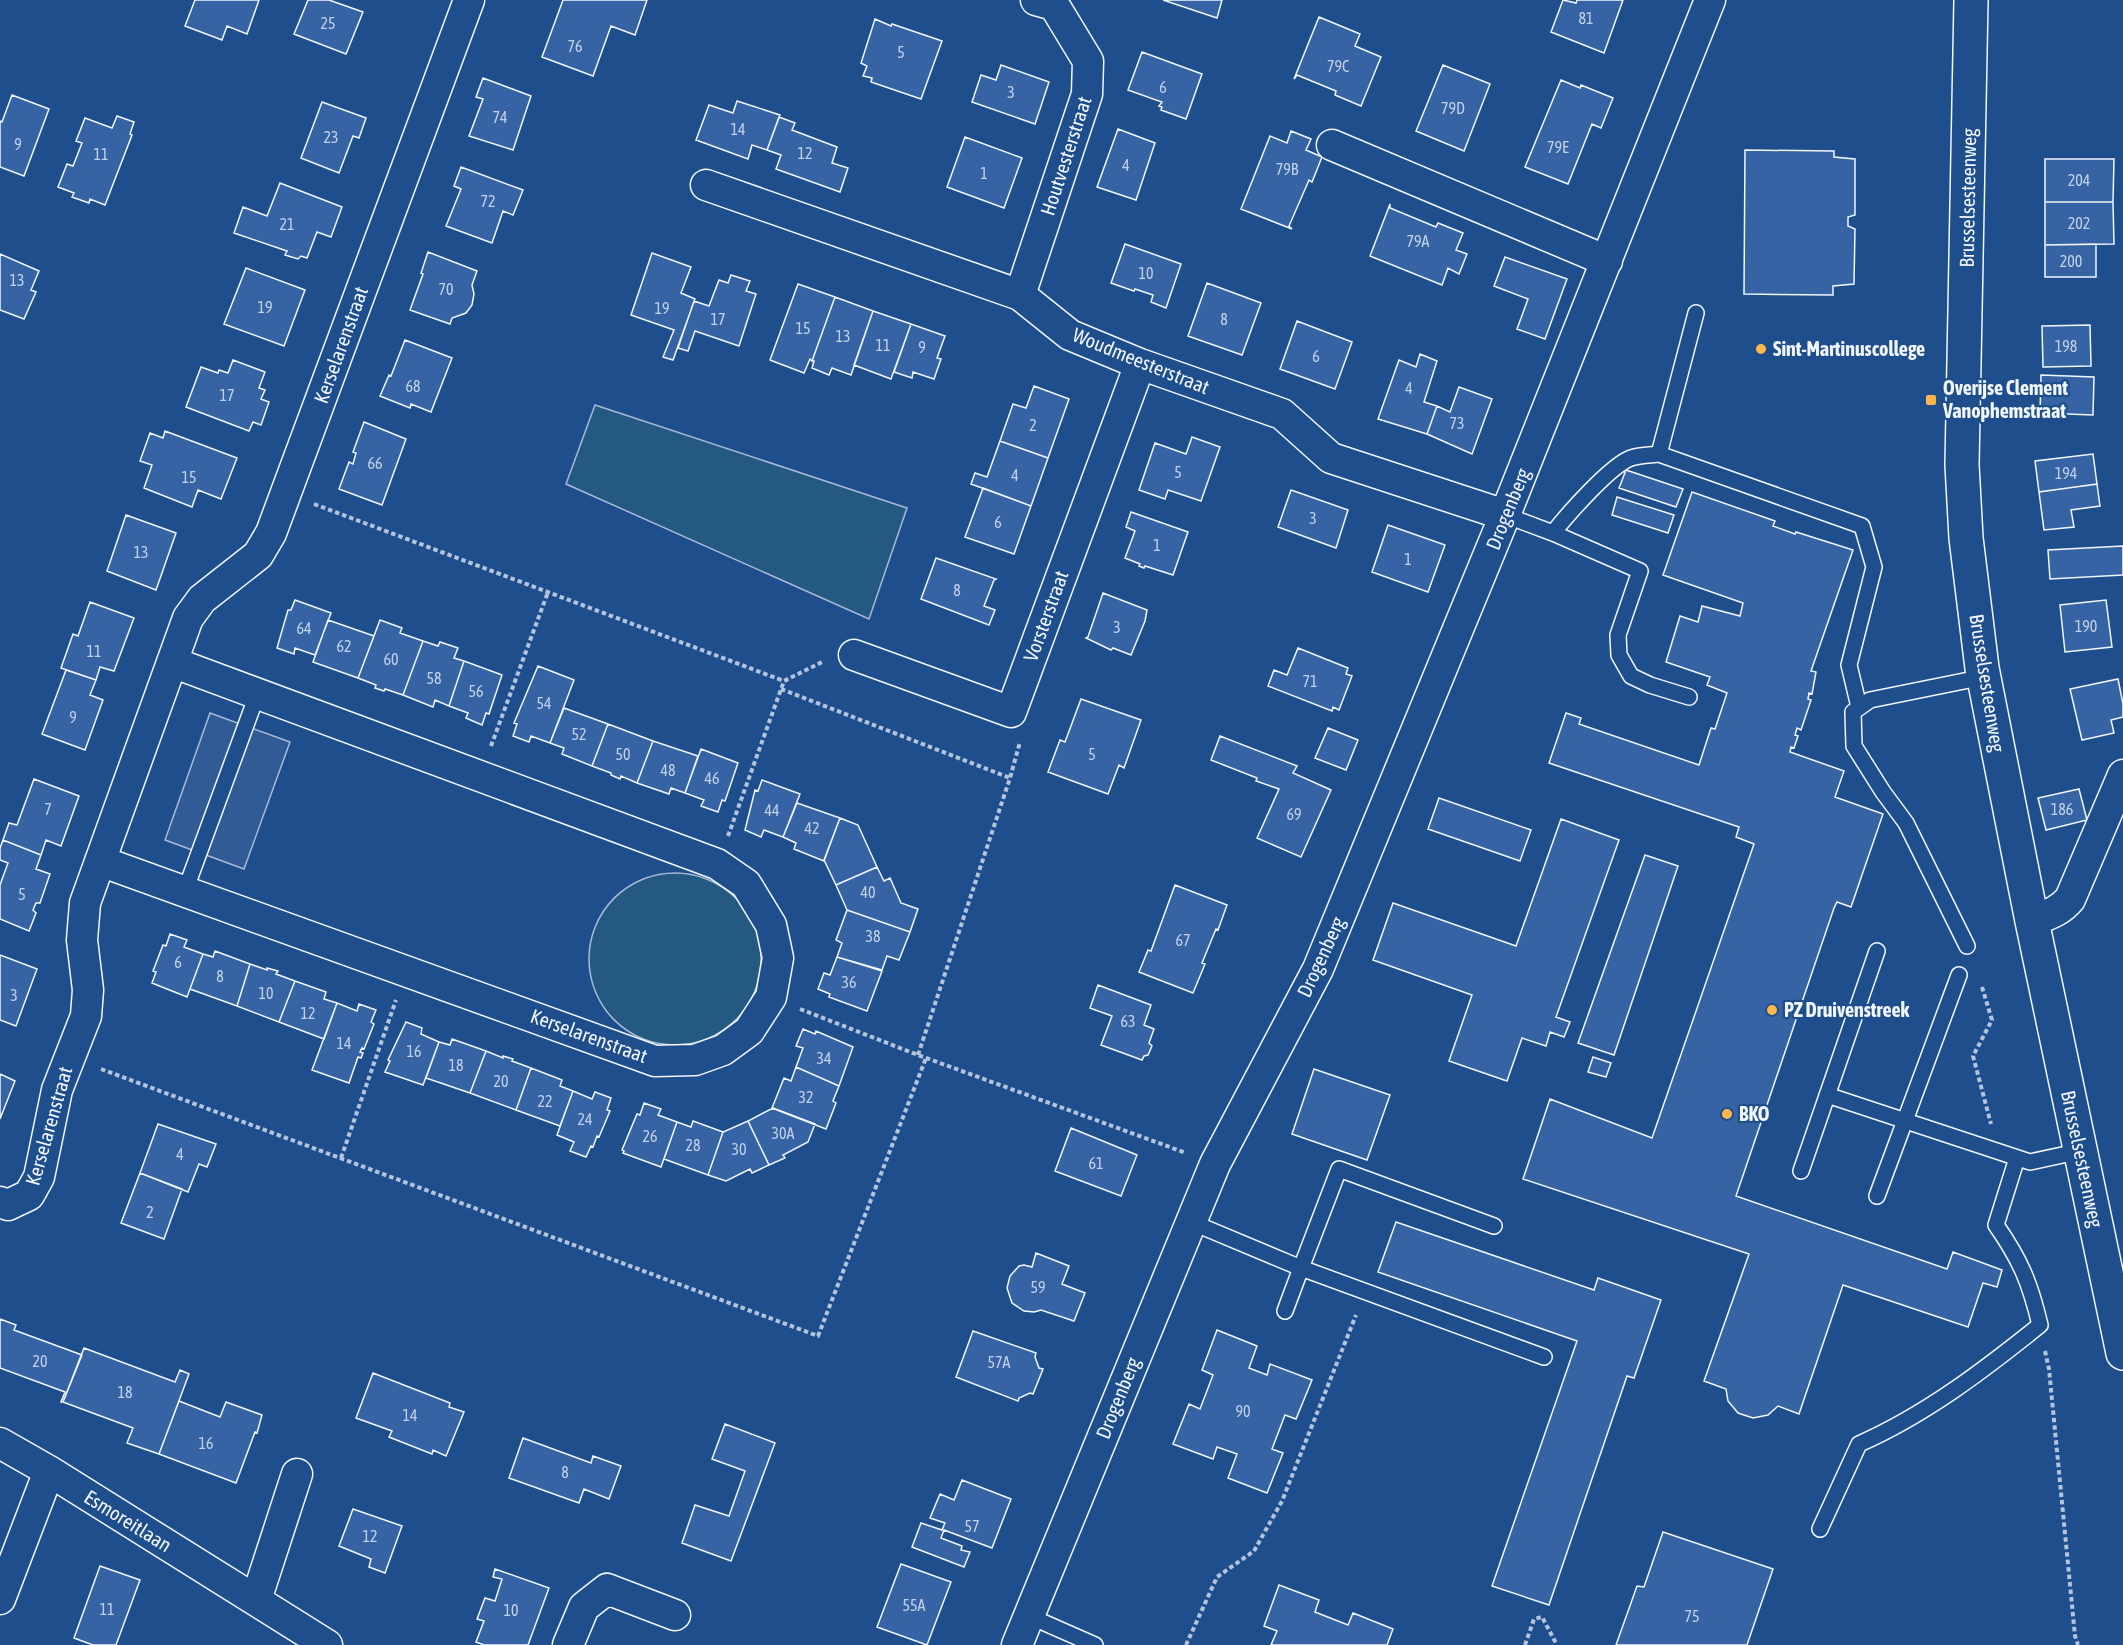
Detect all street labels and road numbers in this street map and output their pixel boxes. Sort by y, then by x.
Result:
street label: Houtvesterstraat [1035,93,1096,218]
street label: Brusselsesteenweg [1955,128,1980,268]
street label: Kerselarenstraat [309,283,372,406]
street label: Woudmeesterstraat [1070,323,1213,398]
street label: Drogenberg [1481,464,1534,553]
street label: Vorsterstraat [1019,567,1073,664]
street label: Brusselsesteenweg [1965,612,2010,754]
street label: Drogenberg [1292,913,1349,1001]
street label: Kerselarenstraat [528,1004,651,1067]
street label: Kerselarenstraat [21,1064,77,1188]
street label: Brusselsesteenweg [2057,1088,2108,1230]
street label: Drogenberg [1091,1353,1144,1442]
street label: Esmoreitlaan [80,1485,176,1556]

